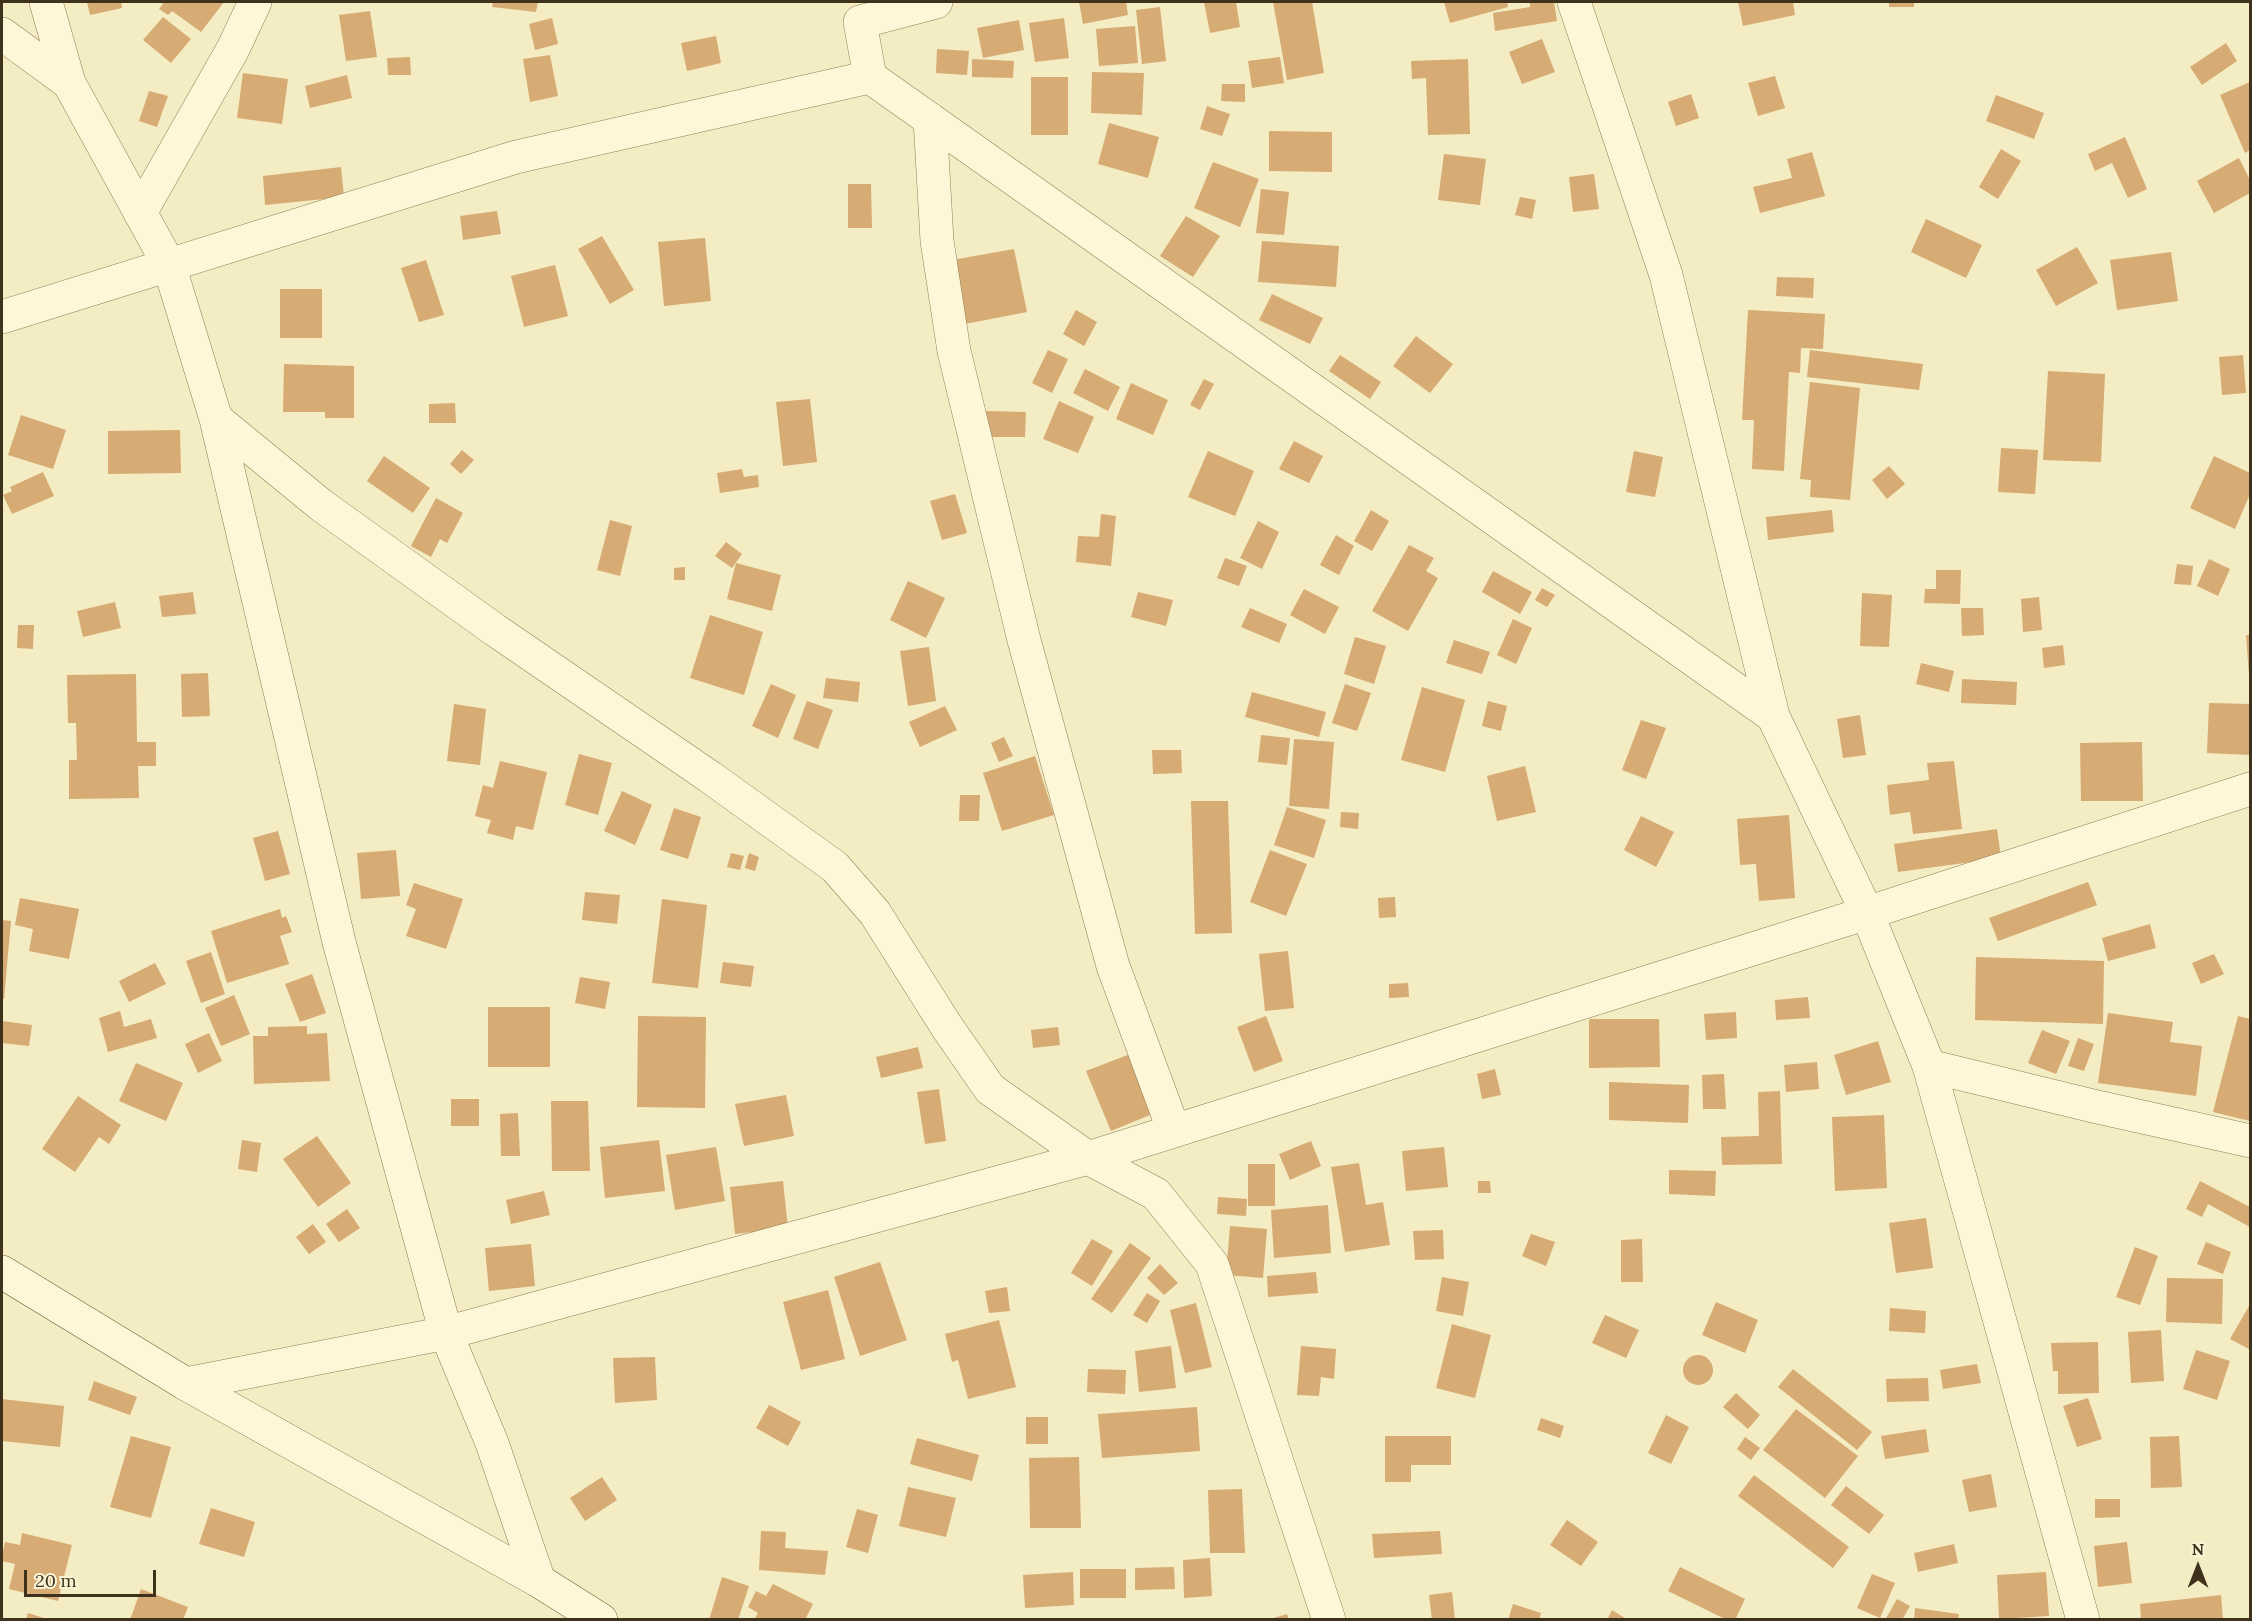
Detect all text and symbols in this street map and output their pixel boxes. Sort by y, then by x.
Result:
north arrow [2168,1537,2228,1597]
text: N [2192,1539,2204,1559]
scale bar [27,1558,159,1596]
text: 20 m [35,1569,77,1592]

